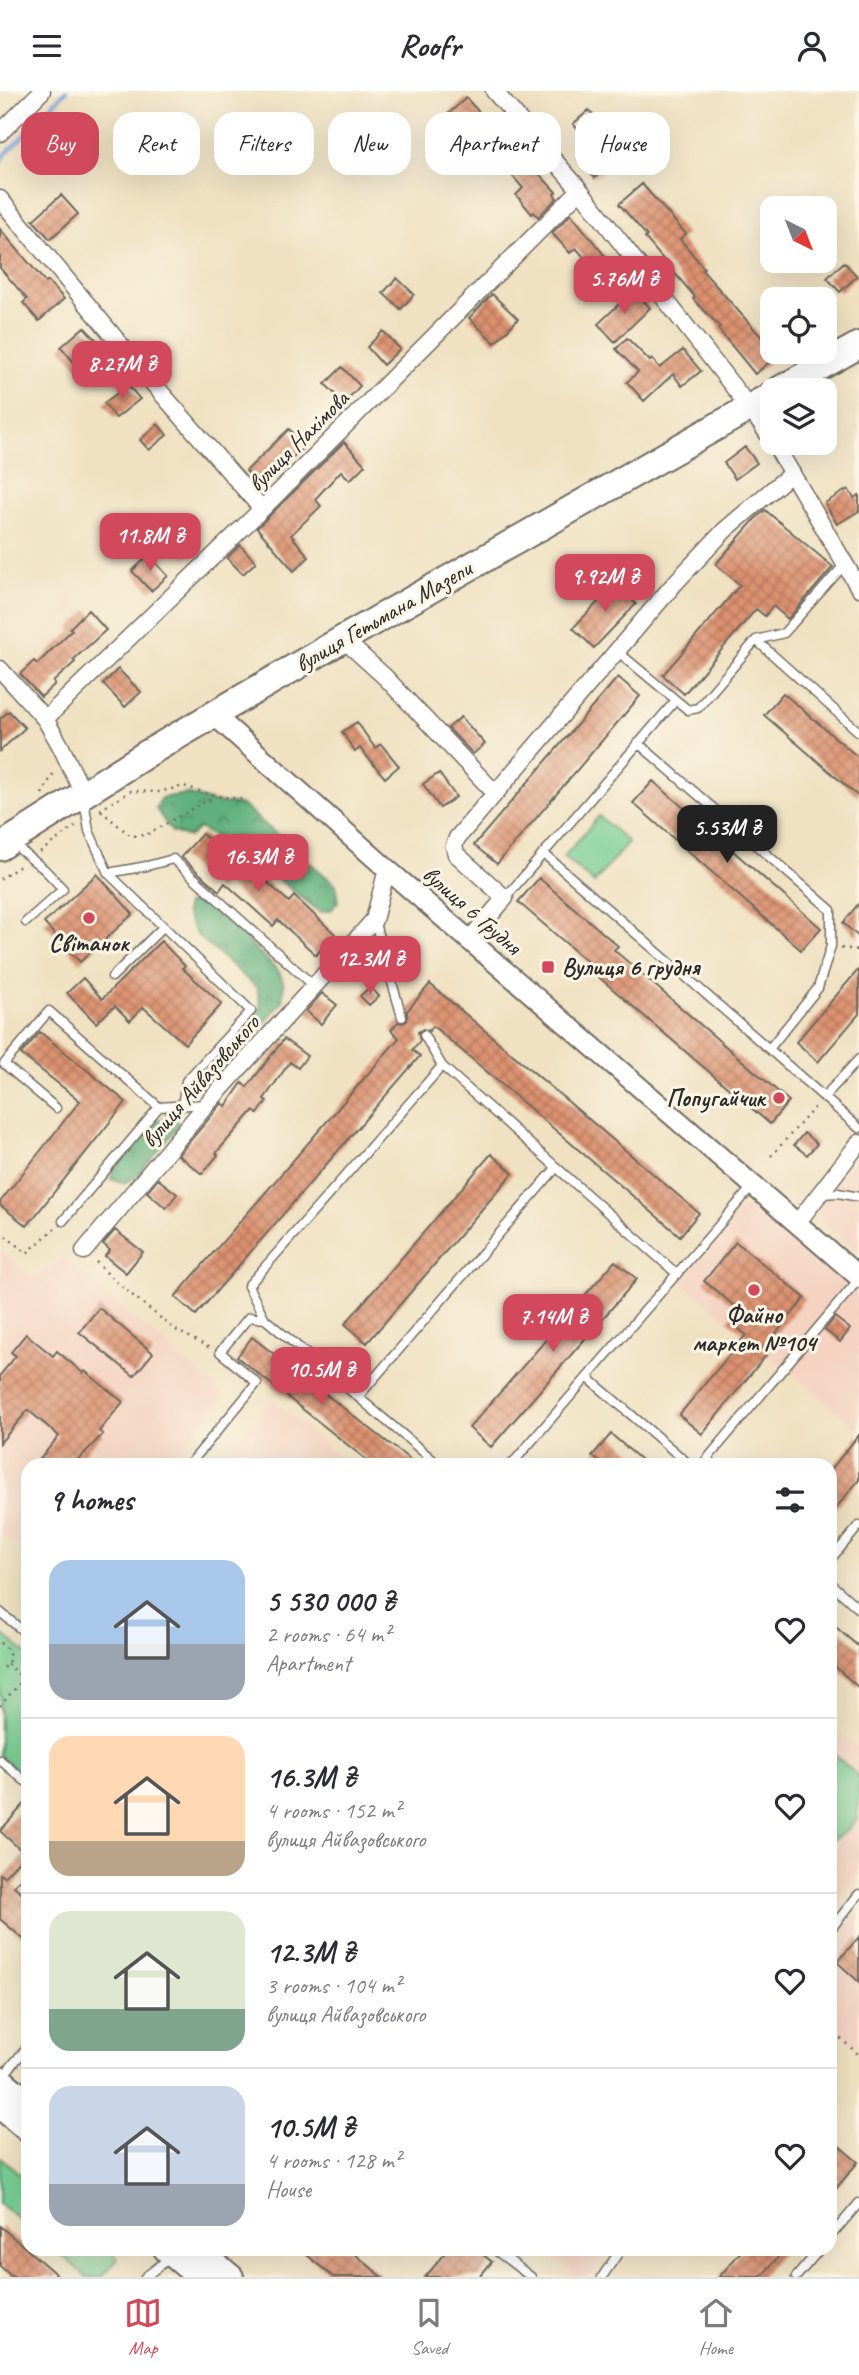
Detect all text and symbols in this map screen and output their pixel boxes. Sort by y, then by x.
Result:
text: Roofr [399,25,460,66]
icon: menu [28,27,66,65]
icon: person [793,27,831,65]
chip: Buy [21,112,99,175]
chip: Rent [113,112,200,175]
chip: Filters [214,112,314,175]
chip: New [328,112,411,175]
chip: Apartment [425,112,561,175]
chip: House [575,112,670,175]
north arrow [760,196,836,273]
map controls [760,196,837,455]
pin: 5.76M ₴ [559,257,689,316]
text: 5.76M ₴ [590,264,658,293]
button: locate [760,287,837,364]
pin: 8.27M ₴ [57,341,187,401]
text: 8.27M ₴ [88,349,156,378]
button: layers [760,378,837,455]
street label: вулиця Нахімова [241,383,356,498]
pin: 11.8M ₴ [85,513,215,573]
text: 11.8M ₴ [116,521,184,550]
street label: вулиця Гетьмана Мазепи [289,552,479,679]
pin: 9.92M ₴ [540,554,670,614]
text: 9.92M ₴ [571,562,639,591]
pin: 5.53M ₴ [662,805,792,865]
text: 5.53M ₴ [693,813,761,842]
pin: 16.3M ₴ [193,835,323,894]
text: 16.3M ₴ [224,842,292,871]
street label: вулиця 6 Грудня [416,859,529,962]
marker: Світанок [81,910,97,926]
place label: Світанок [49,928,131,958]
pin: 12.3M ₴ [305,937,435,996]
text: 12.3M ₴ [336,944,404,973]
place label: Вулиця 6 грудня [562,952,701,982]
marker: Вулиця 6 грудня [540,959,556,975]
street label: вулиця Айвазовського [134,1007,267,1154]
place label: Попугайчик [667,1083,767,1113]
marker: Попугайчик [771,1090,787,1106]
marker: Файно маркет №104 [746,1282,762,1298]
pin: 7.14M ₴ [488,1295,618,1354]
place label: Файно маркет №104 [692,1300,819,1358]
text: 7.14M ₴ [519,1302,587,1331]
pin: 10.5M ₴ [256,1347,386,1407]
text: 10.5M ₴ [287,1355,355,1384]
text: 9 homes [49,1481,133,1519]
icon: filters [771,1481,809,1519]
text: 5 530 000 ₴ [266,1582,395,1620]
icon: home [105,1588,189,1672]
icon: heart [771,1611,809,1649]
text: 2 rooms · 64 m² [266,1620,390,1649]
text: Apartment [266,1649,351,1678]
text: 16.3M ₴ [266,1758,356,1796]
icon: home [105,1764,189,1848]
icon: heart [771,1787,809,1825]
text: 4 rooms · 152 m² [266,1796,401,1825]
text: вулиця Айвазовського [266,1825,425,1854]
text: 12.3M ₴ [266,1933,355,1971]
icon: home [105,1939,189,2023]
icon: heart [771,1962,809,2000]
text: 3 rooms · 104 m² [266,1971,401,2000]
text: вулиця Айвазовського [266,2000,425,2029]
text: 10.5M ₴ [266,2108,355,2146]
icon: home [105,2114,189,2198]
icon: heart [771,2137,809,2175]
text: 4 rooms · 128 m² [266,2146,401,2175]
text: House [266,2175,311,2204]
tab: Map [124,2294,162,2360]
tab: Saved [410,2294,448,2360]
tab: Home [697,2294,735,2360]

